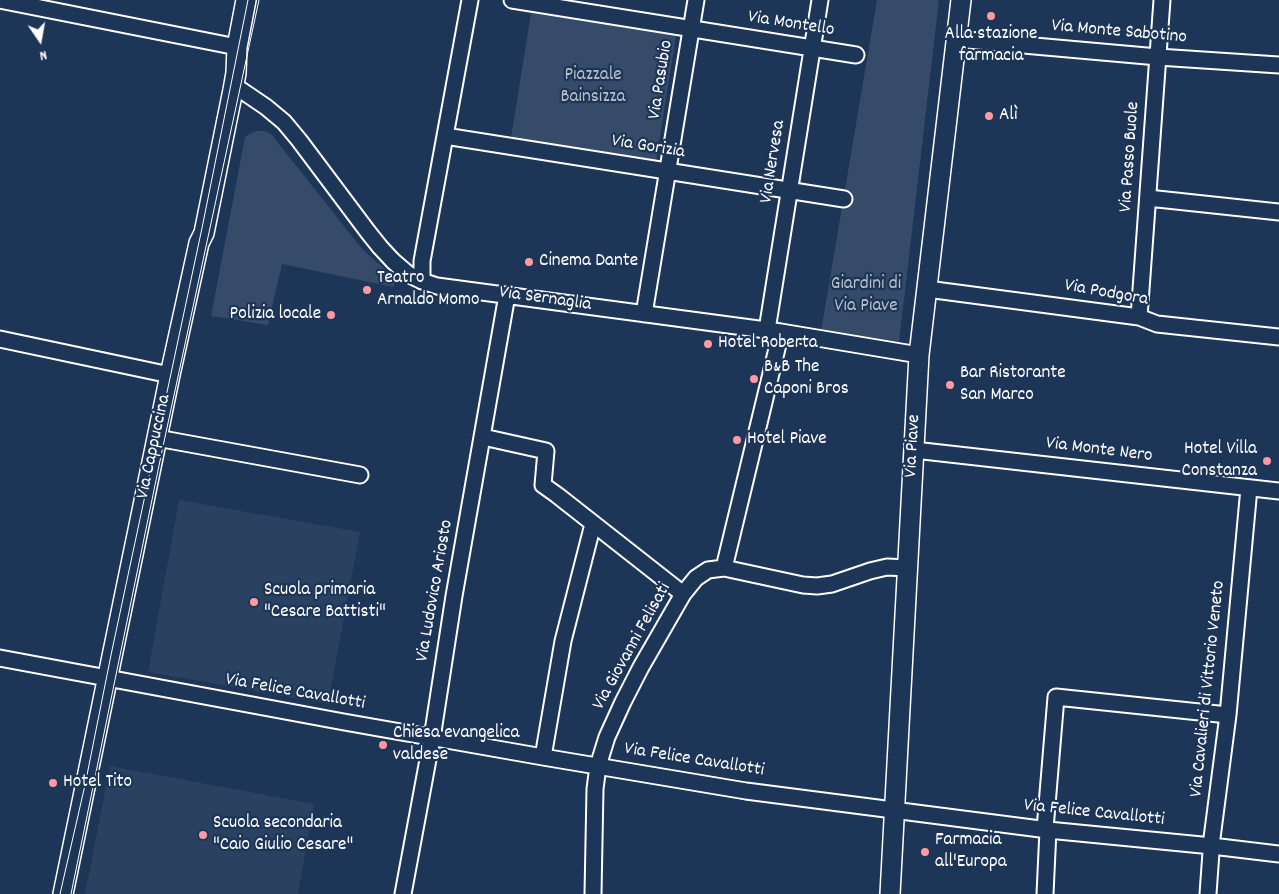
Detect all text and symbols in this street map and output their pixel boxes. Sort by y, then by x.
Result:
street label: Via Montello [746,7,836,43]
marker: Alla stazione farmacia [985,10,997,22]
north arrow [15,15,65,65]
street label: Via Monte Sabotino [1050,16,1188,50]
place label: Alla stazione farmacia [945,24,1037,68]
street label: Via Pasubio [645,39,679,121]
text: N [38,44,49,65]
park label: Piazzale Bainsizza [561,65,625,109]
street label: Via Passo Buole [1116,101,1146,213]
place label: Alì [999,105,1017,127]
marker: Alì [983,110,995,122]
street label: Via Nervesa [756,119,792,205]
street label: Via Gorizia [610,131,686,165]
place label: Cinema Dante [539,251,638,273]
marker: Cinema Dante [523,256,535,268]
place label: Teatro Arnaldo Momo [377,268,479,312]
park label: Giardini di Via Piave [831,274,901,318]
street label: Via Podgora [1062,275,1150,313]
street label: Via Sernaglia [498,282,592,318]
marker: Teatro Arnaldo Momo [361,284,373,296]
place label: Polizia locale [230,304,321,326]
marker: Polizia locale [325,309,337,321]
place label: Hotel Roberta [718,333,818,355]
marker: Hotel Roberta [702,338,714,350]
place label: B&B The Caponi Bros [764,357,849,401]
place label: Bar Ristorante San Marco [960,363,1066,407]
marker: B&B The Caponi Bros [748,373,760,385]
marker: Bar Ristorante San Marco [944,379,956,391]
street label: Via Cappuccina [133,393,177,501]
street label: Via Piave [901,414,927,478]
place label: Hotel Piave [747,429,827,451]
street label: Via Monte Nero [1044,433,1154,469]
marker: Hotel Piave [731,434,743,446]
place label: Hotel Villa Constanza [1182,439,1257,483]
marker: Hotel Villa Constanza [1261,455,1273,467]
street label: Via Ludovico Ariosto [412,518,460,664]
street label: Via Giovanni Felisati [589,579,677,715]
place label: Scuola primaria "Cesare Battisti" [264,580,386,624]
street label: Via Cavalieri di Vittorio Veneto [1186,580,1232,798]
marker: Scuola primaria "Cesare Battisti" [248,596,260,608]
street label: Via Felice Cavallotti [223,670,367,716]
place label: Chiesa evangelica valdese [393,723,519,767]
marker: Chiesa evangelica valdese [377,739,389,751]
street label: Via Felice Cavallotti [622,739,766,783]
place label: Hotel Tito [63,772,132,794]
marker: Hotel Tito [47,777,59,789]
street label: Via Felice Cavallotti [1023,795,1165,833]
place label: Scuola secondaria "Caio Giulio Cesare" [213,813,353,857]
marker: Scuola secondaria "Caio Giulio Cesare" [197,829,209,841]
place label: Farmacia all'Europa [935,830,1007,874]
marker: Farmacia all'Europa [919,846,931,858]

